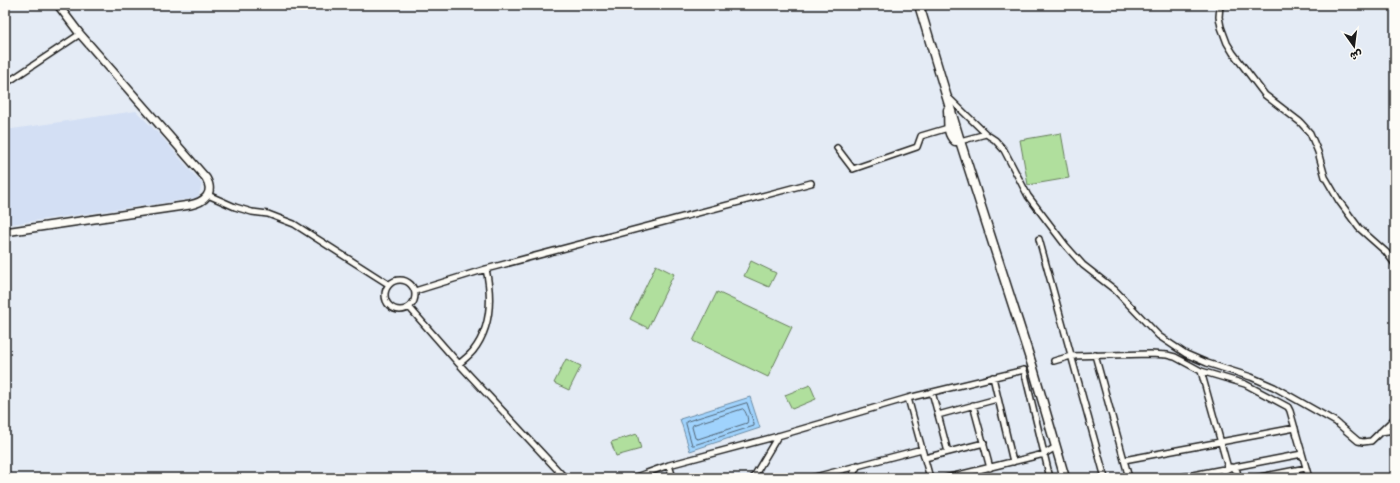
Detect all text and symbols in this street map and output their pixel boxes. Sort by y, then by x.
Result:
north arrow [1334,26,1374,66]
text: ش [1348,45,1364,66]

